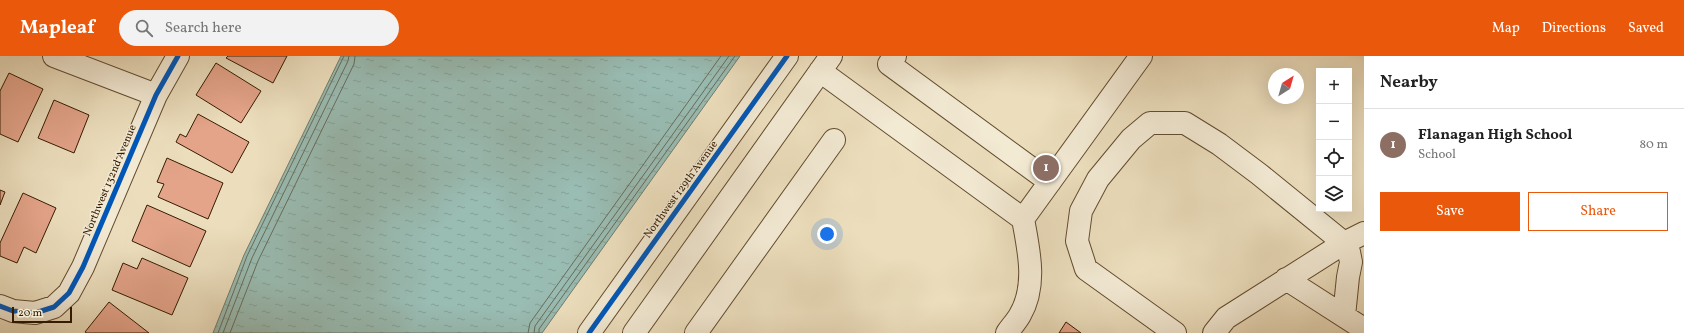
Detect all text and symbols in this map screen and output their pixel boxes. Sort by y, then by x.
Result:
search box [119,10,399,46]
text: Mapleaf [20,15,95,41]
icon: search [133,17,155,39]
text: Search here [165,18,242,39]
text: Map [1492,19,1520,38]
text: Directions [1542,19,1606,38]
text: Saved [1628,19,1664,38]
north arrow [1268,68,1304,104]
map controls [1316,68,1352,212]
button: + [1316,68,1352,104]
text: Nearby [1380,71,1438,94]
button: − [1316,104,1352,140]
street label: Northwest 132nd Avenue [80,123,141,239]
text: Flanagan High School [1418,125,1572,146]
text: 1 [1390,136,1396,154]
text: 80 m [1639,136,1668,154]
street label: Northwest 129th Avenue [641,138,722,242]
button: locate [1316,140,1352,176]
text: School [1418,146,1456,164]
pin: 1 [1033,153,1059,183]
button: layers [1316,176,1352,212]
button: Save [1380,192,1520,231]
button: Share [1528,192,1668,231]
your location [817,224,837,244]
scale bar [12,305,72,324]
text: 20 m [18,306,42,321]

